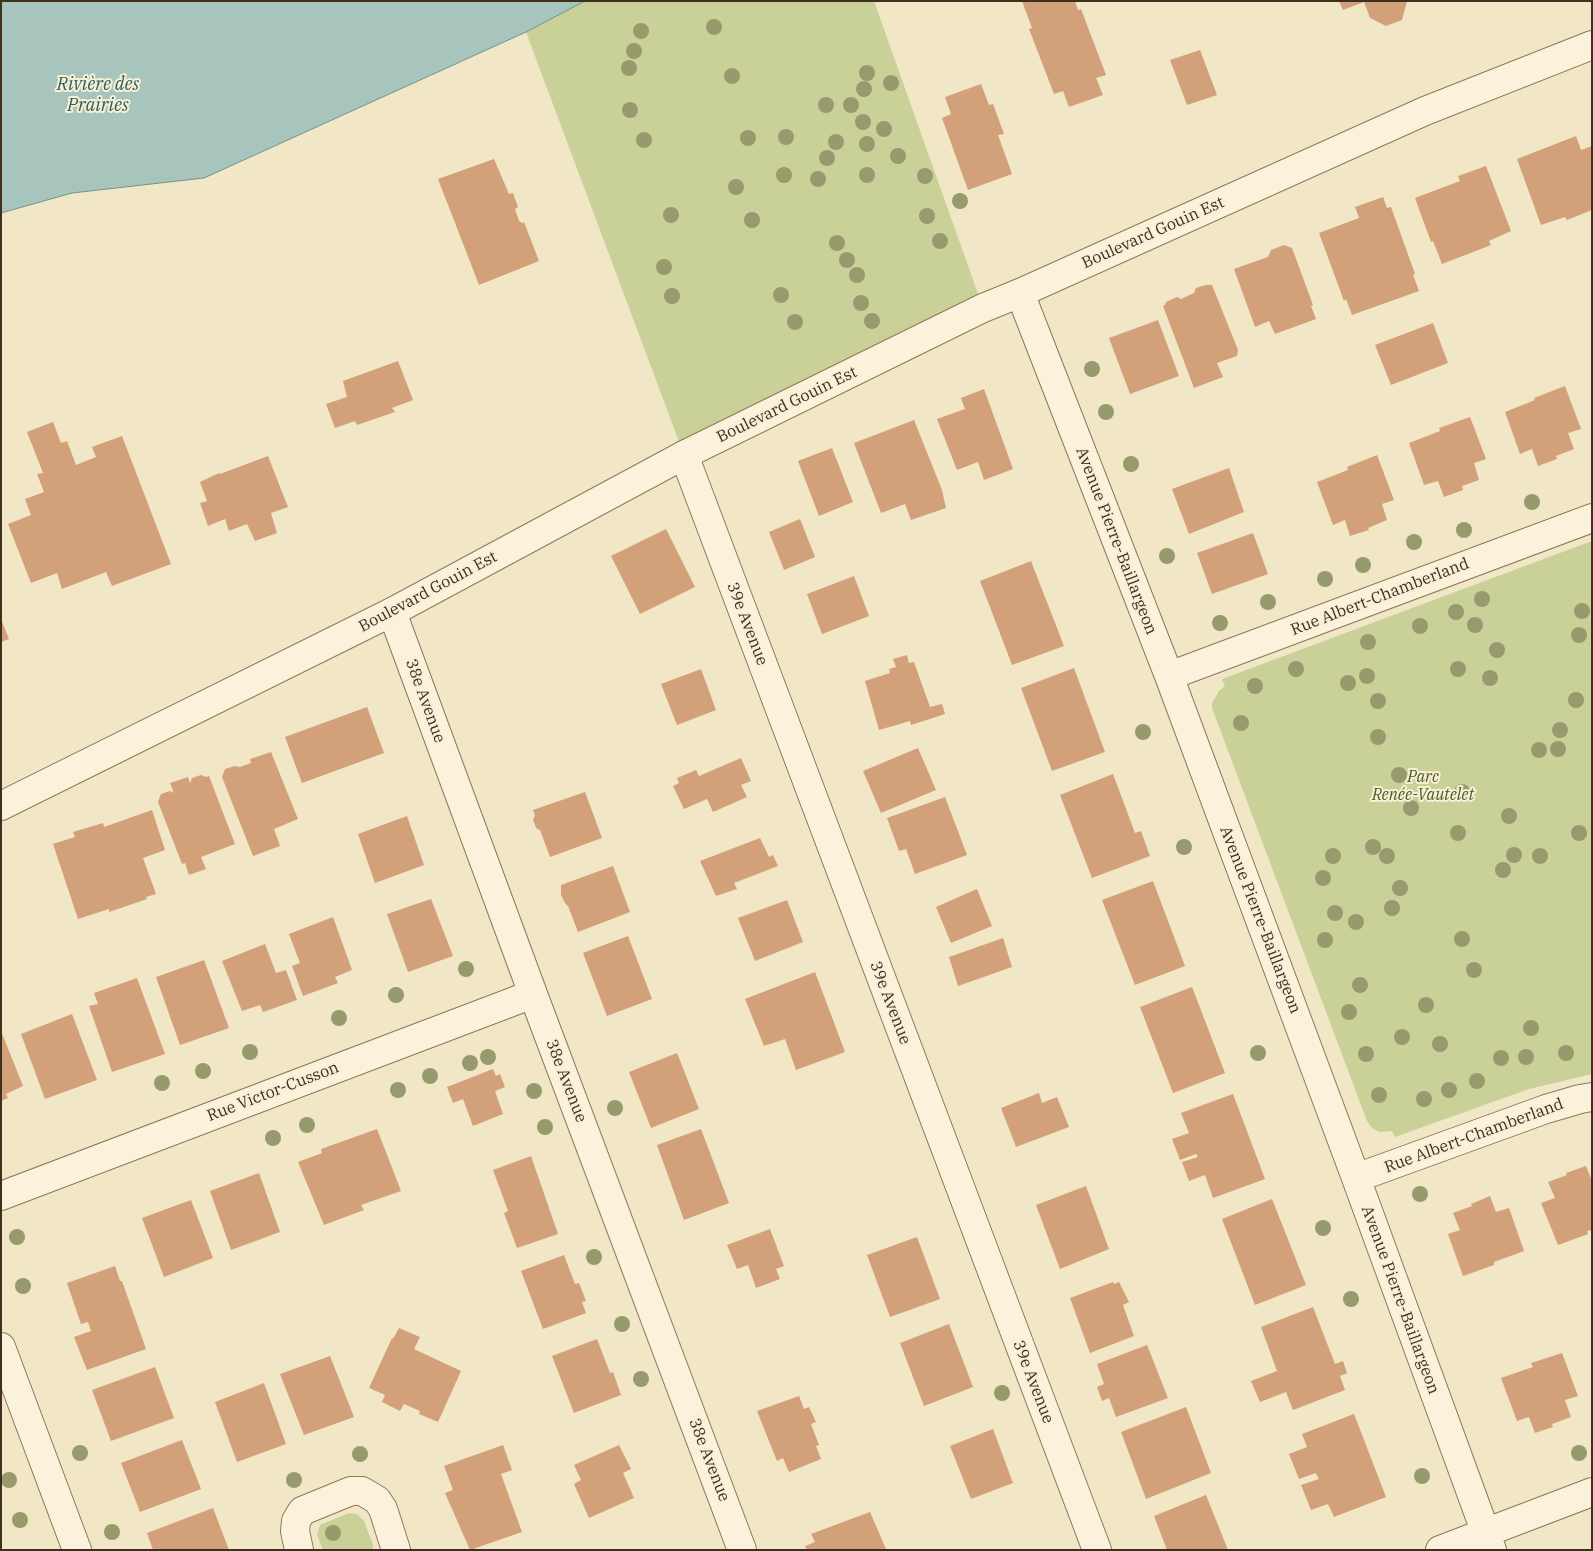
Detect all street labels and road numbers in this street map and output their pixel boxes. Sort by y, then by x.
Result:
street label: Boulevard Gouin Est [1079,193,1227,273]
street label: Boulevard Gouin Est [714,363,860,447]
street label: Avenue Pierre-Baillargeon [1071,445,1161,637]
street label: Boulevard Gouin Est [356,547,500,637]
street label: Rue Albert-Chamberland [1288,554,1472,640]
street label: 39e Avenue [722,580,772,668]
street label: 38e Avenue [401,656,449,746]
street label: Avenue Pierre-Baillargeon [1215,824,1305,1016]
street label: 39e Avenue [865,959,915,1047]
street label: 38e Avenue [541,1037,591,1125]
street label: Rue Victor-Cusson [204,1058,342,1126]
street label: Rue Albert-Chamberland [1382,1095,1566,1177]
street label: Avenue Pierre-Baillargeon [1357,1203,1443,1397]
street label: 39e Avenue [1008,1338,1058,1426]
street label: 38e Avenue [684,1416,734,1504]

